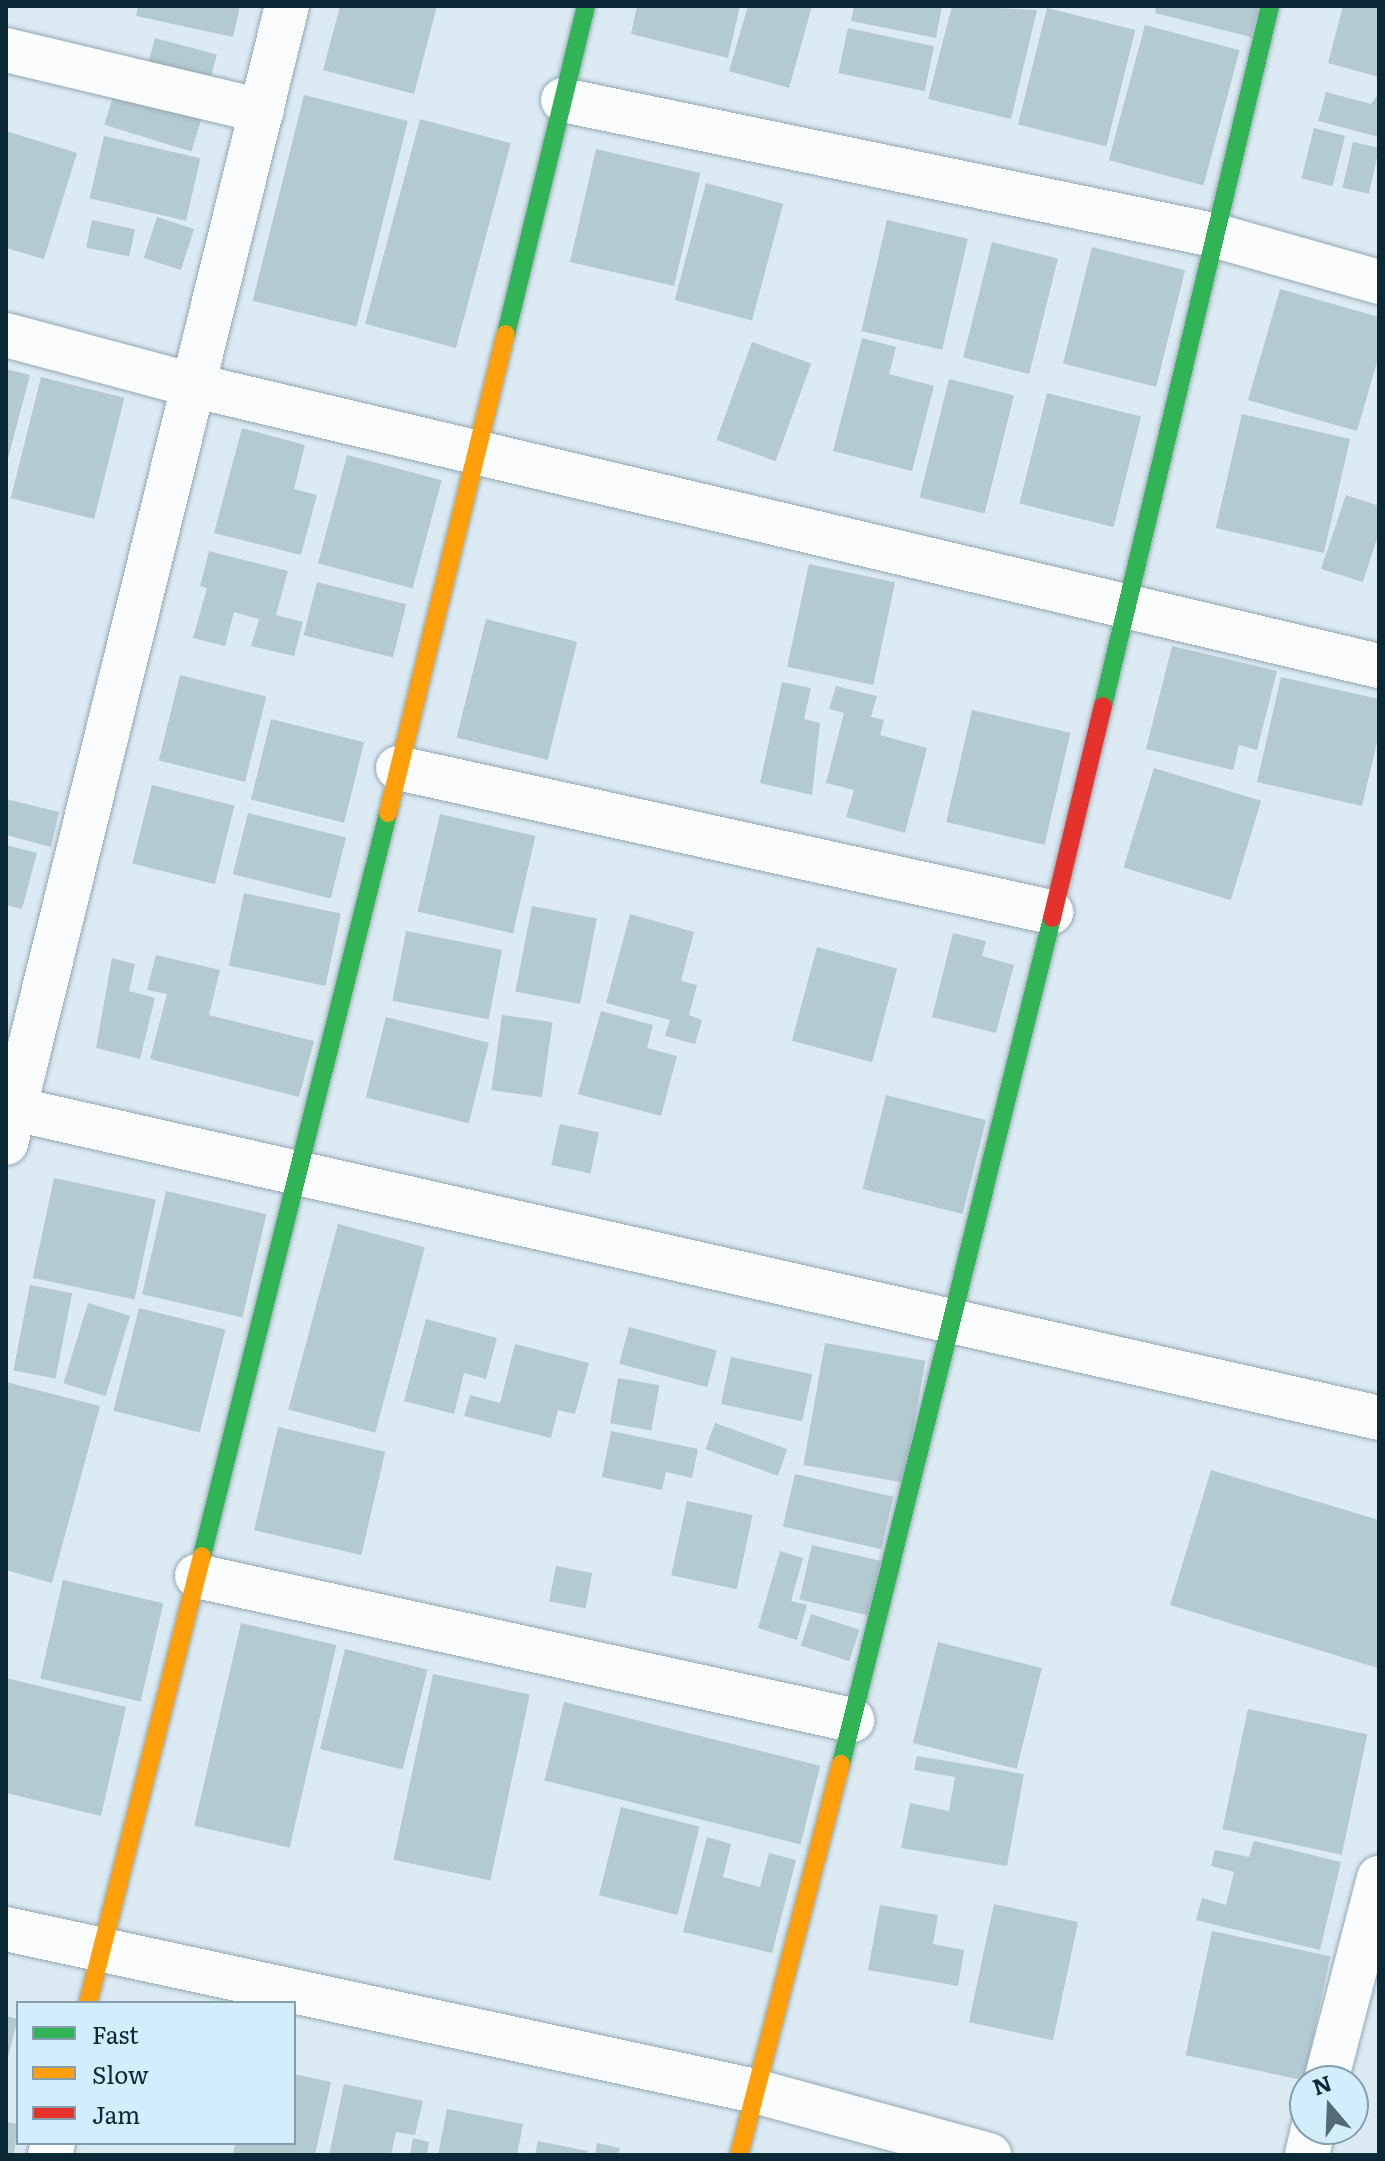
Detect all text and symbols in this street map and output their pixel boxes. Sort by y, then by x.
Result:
legend [16,2001,296,2145]
text: Fast [92,2016,139,2051]
text: Slow [92,2056,149,2091]
north arrow [1289,2065,1369,2145]
text: N [1308,2065,1336,2102]
text: Jam [92,2096,140,2131]

